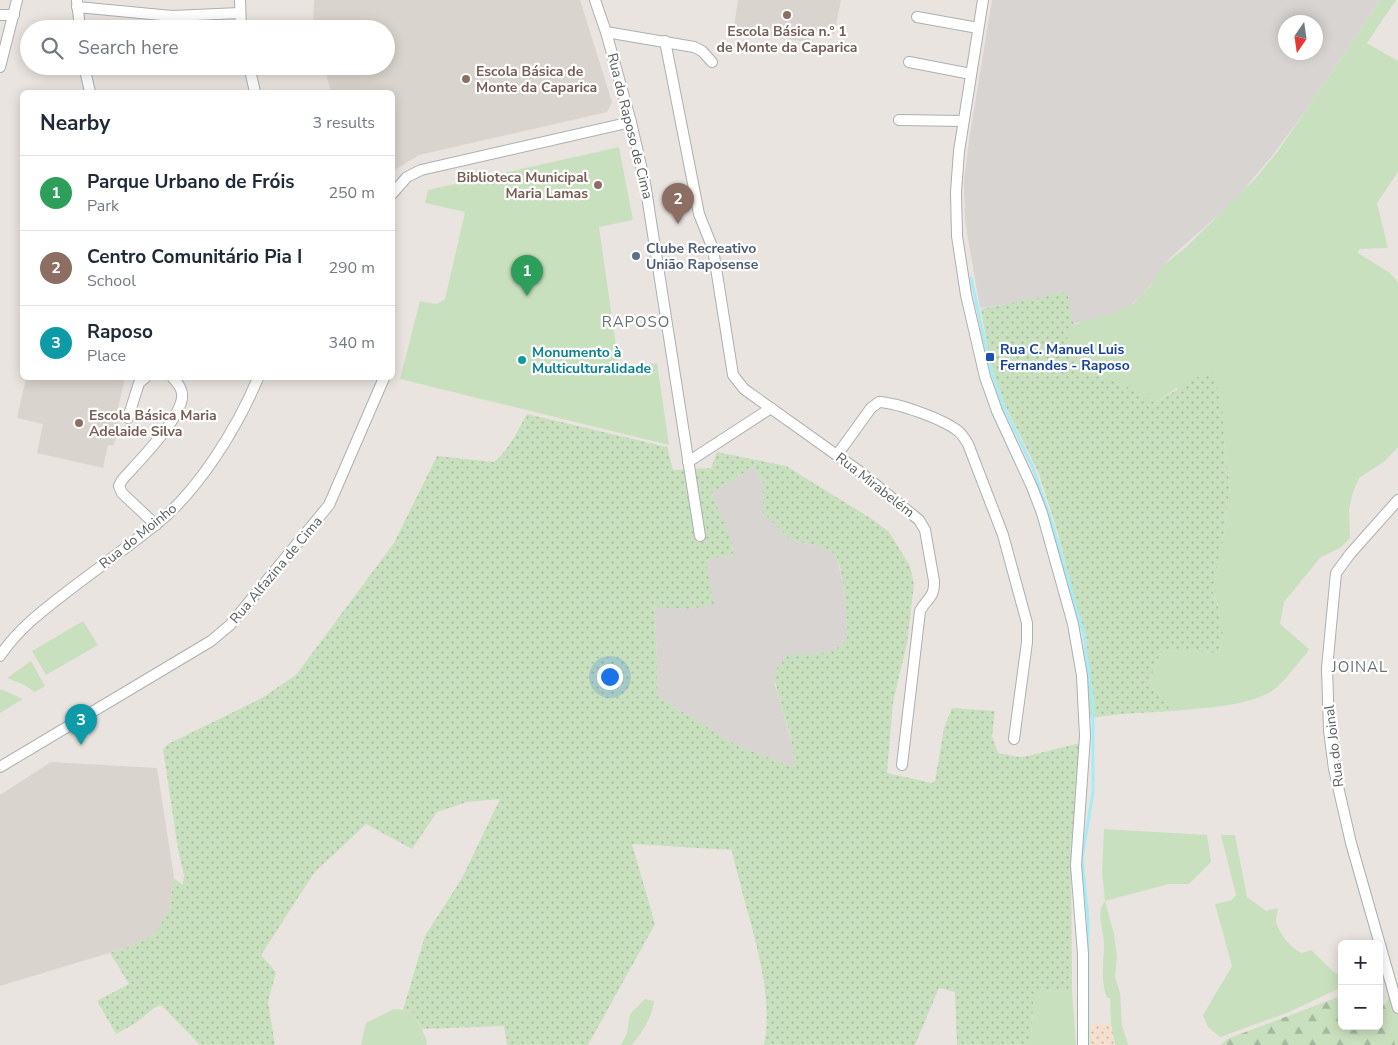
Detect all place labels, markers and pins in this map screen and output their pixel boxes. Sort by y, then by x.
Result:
marker: Escola Básica n.º 1 de Monte da Caparica [781,9,793,21]
place label: Escola Básica n.º 1 de Monte da Caparica [717,22,857,57]
place label: Escola Básica de Monte da Caparica [476,62,597,97]
marker: Escola Básica de Monte da Caparica [460,73,472,85]
place label: Biblioteca Municipal Maria Lamas [457,168,589,203]
marker: Biblioteca Municipal Maria Lamas [592,179,604,191]
pin: 2 [662,183,694,224]
place label: Clube Recreativo União Raposense [646,239,759,274]
marker: Clube Recreativo União Raposense [630,250,642,262]
pin: 1 [511,255,543,296]
place label: Rua C. Manuel Luis Fernandes - Raposo [1000,340,1130,375]
place label: Monumento à Multiculturalidade [532,343,652,378]
marker: Rua C. Manuel Luis Fernandes - Raposo [984,351,996,363]
marker: Monumento à Multiculturalidade [516,354,528,366]
place label: Escola Básica Maria Adelaide Silva [89,406,217,441]
marker: Escola Básica Maria Adelaide Silva [73,417,85,429]
pin: 3 [65,704,97,745]

